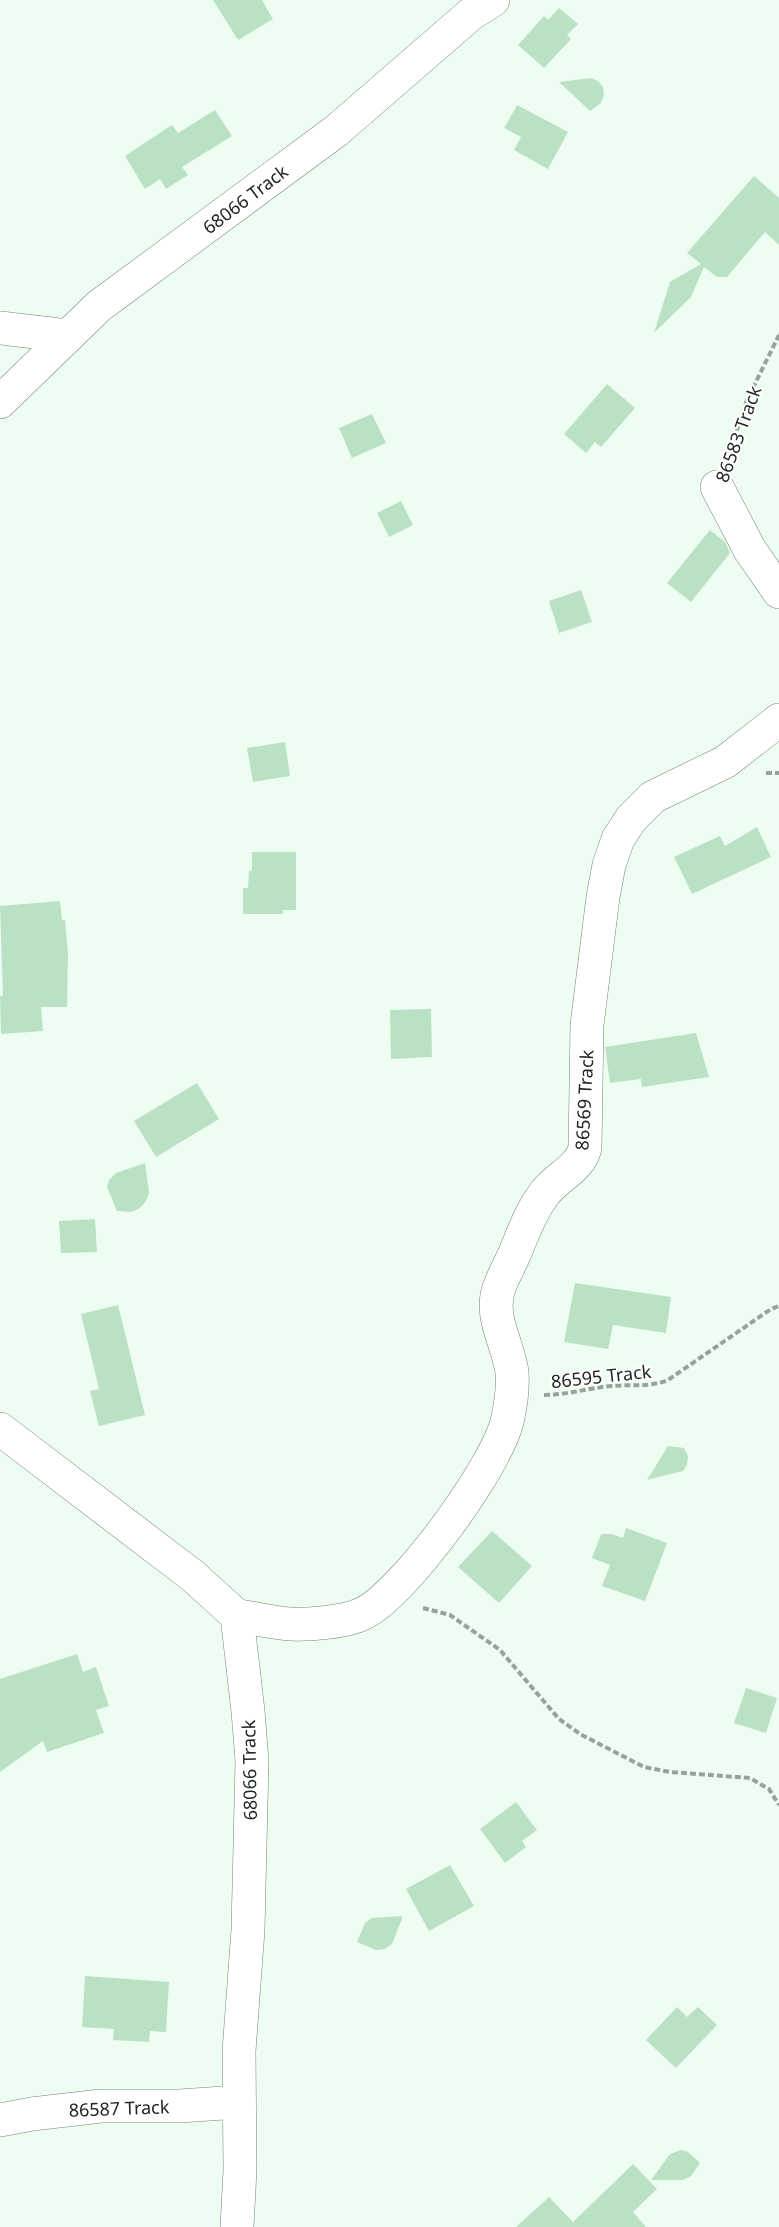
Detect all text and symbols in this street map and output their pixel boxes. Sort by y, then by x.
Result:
street label: 68066 Track [198,159,293,239]
street label: 86583 Track [710,382,767,485]
street label: 86569 Track [569,1049,599,1151]
street label: 86595 Track [550,1359,653,1393]
street label: 68066 Track [236,1719,262,1821]
street label: 86587 Track [68,2094,170,2122]

